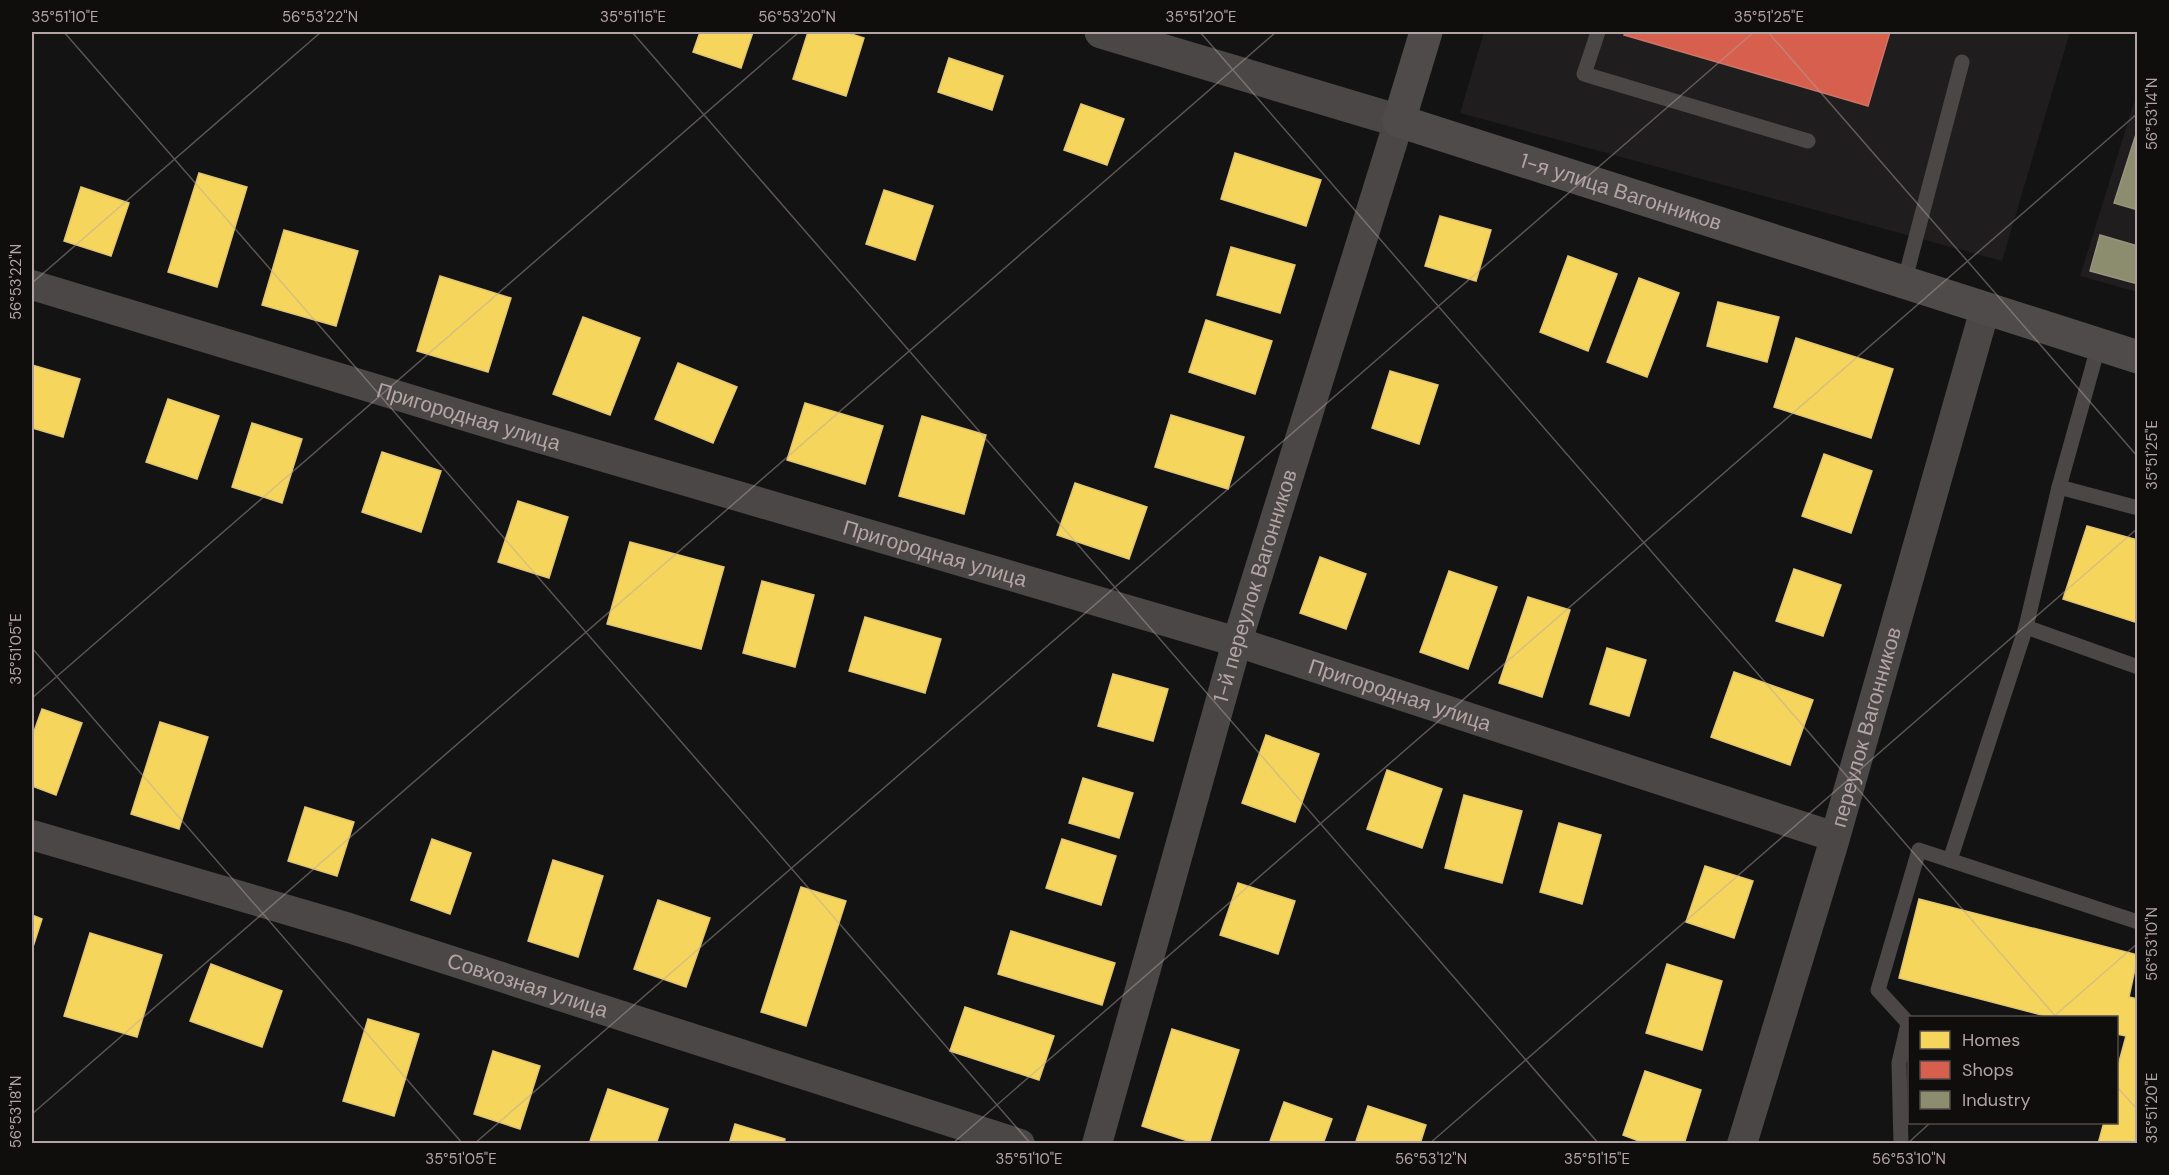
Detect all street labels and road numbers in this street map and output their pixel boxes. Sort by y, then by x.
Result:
street label: 1-я улица Вагонников [1517,147,1725,237]
street label: Пригородная улица [373,376,564,458]
street label: 1-й переулок Вагонников [1207,466,1304,706]
street label: Пригородная улица [839,514,1031,594]
street label: переулок Вагонников [1825,624,1908,831]
street label: Пригородная улица [1305,652,1495,738]
street label: Совхозная улица [444,947,612,1025]

